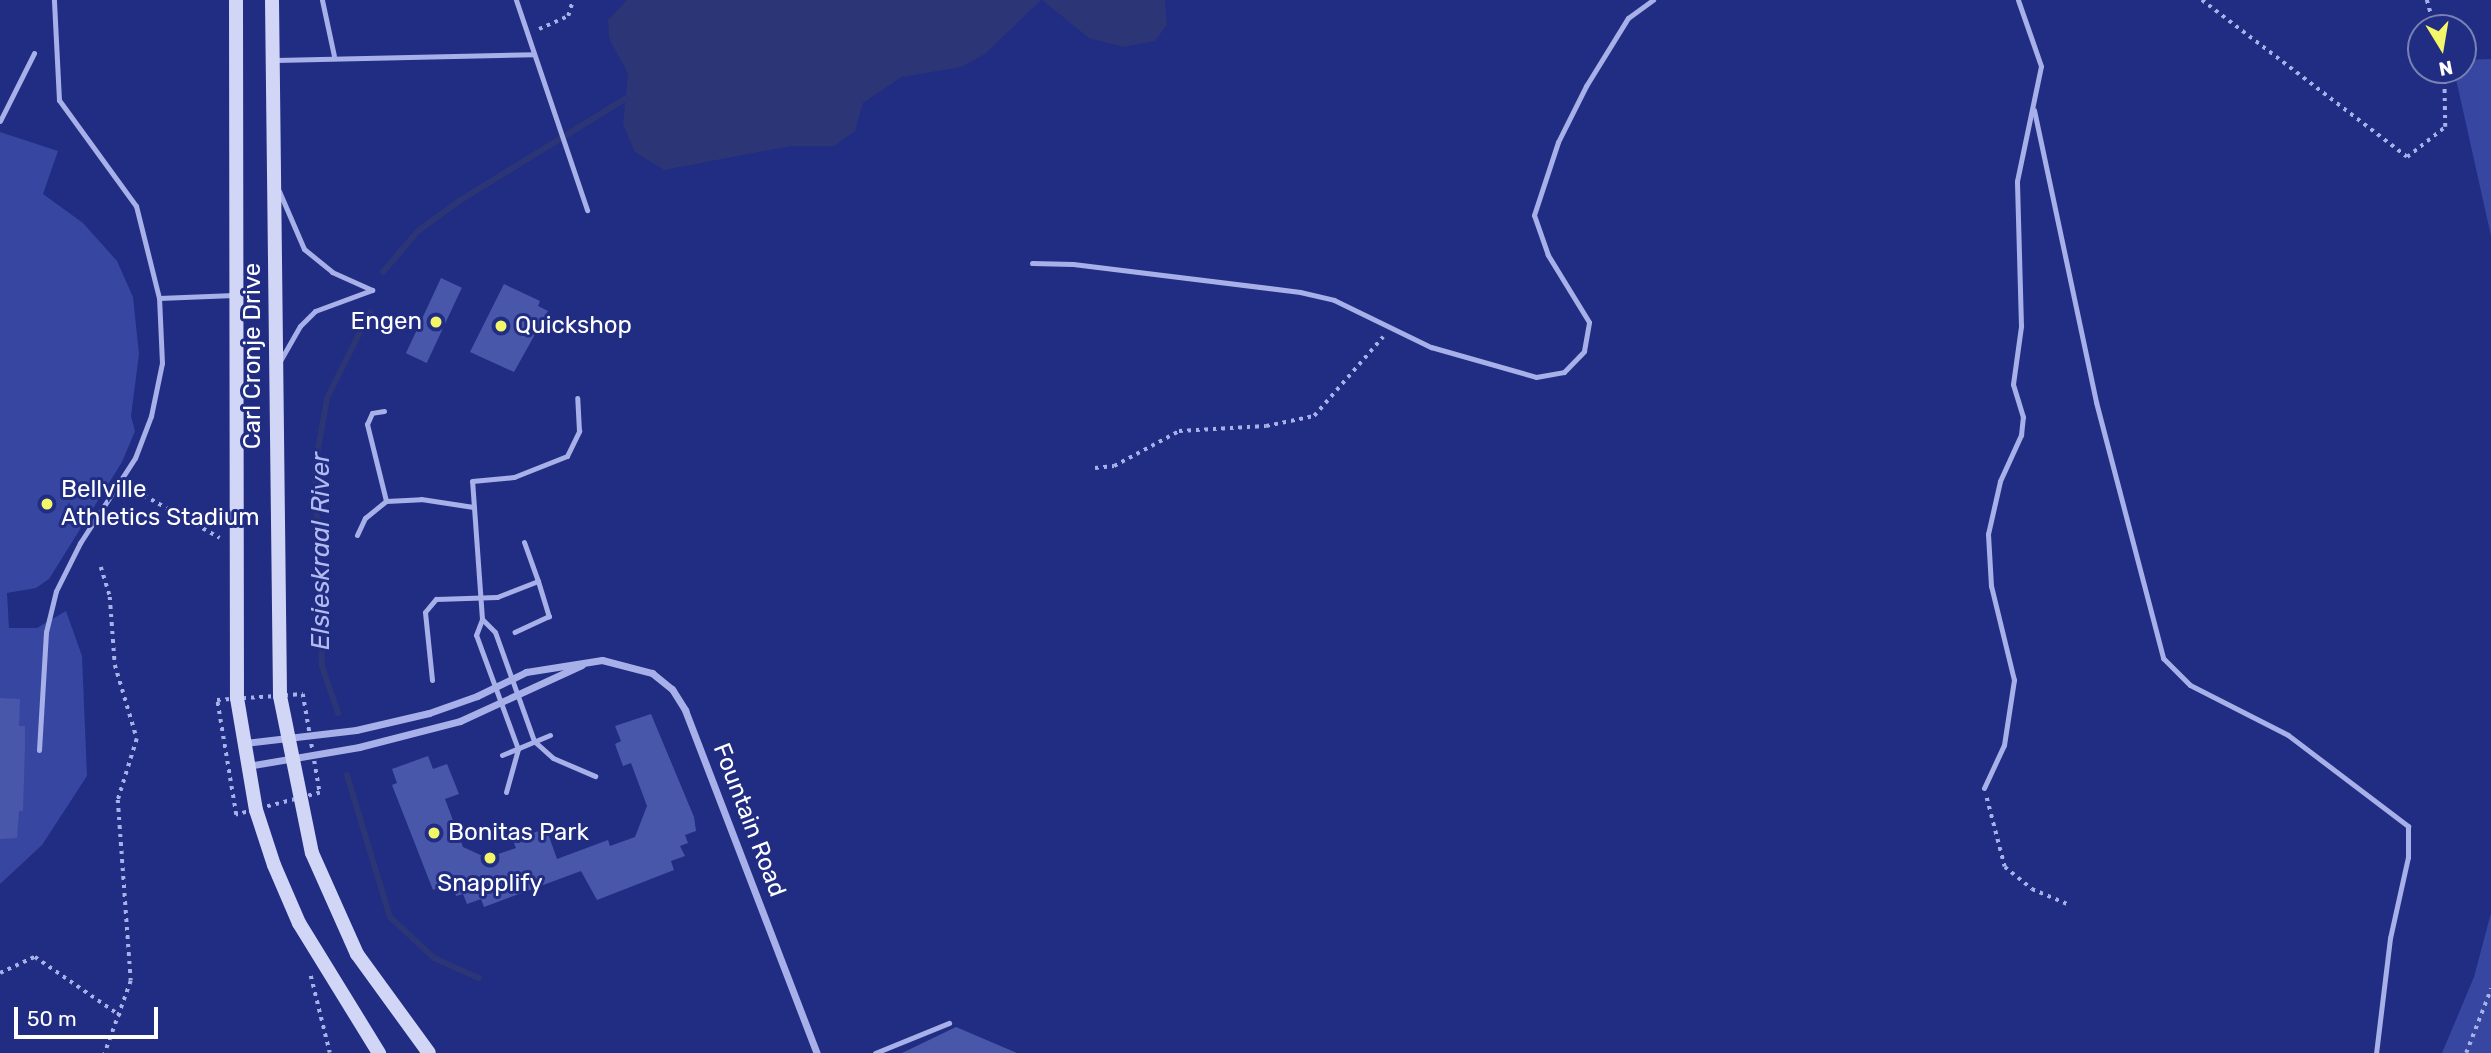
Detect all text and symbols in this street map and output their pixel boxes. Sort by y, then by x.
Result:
north arrow [2407,14,2477,84]
text: N [2437,56,2455,81]
street label: Carl Cronje Drive [239,263,267,449]
place label: Engen [351,308,422,336]
place label: Quickshop [515,312,632,340]
marker: Engen [428,314,444,330]
marker: Quickshop [493,318,509,334]
water label: Elsieskraal River [305,452,337,650]
place label: Bellville Athletics Stadium [61,476,260,532]
marker: Bellville Athletics Stadium [39,496,55,512]
street label: Fountain Road [707,739,791,901]
place label: Bonitas Park [448,819,589,847]
marker: Bonitas Park [426,825,442,841]
marker: Snapplify [482,850,498,866]
place label: Snapplify [437,870,543,898]
scale bar [18,993,161,1038]
text: 50 m [27,1006,77,1031]

